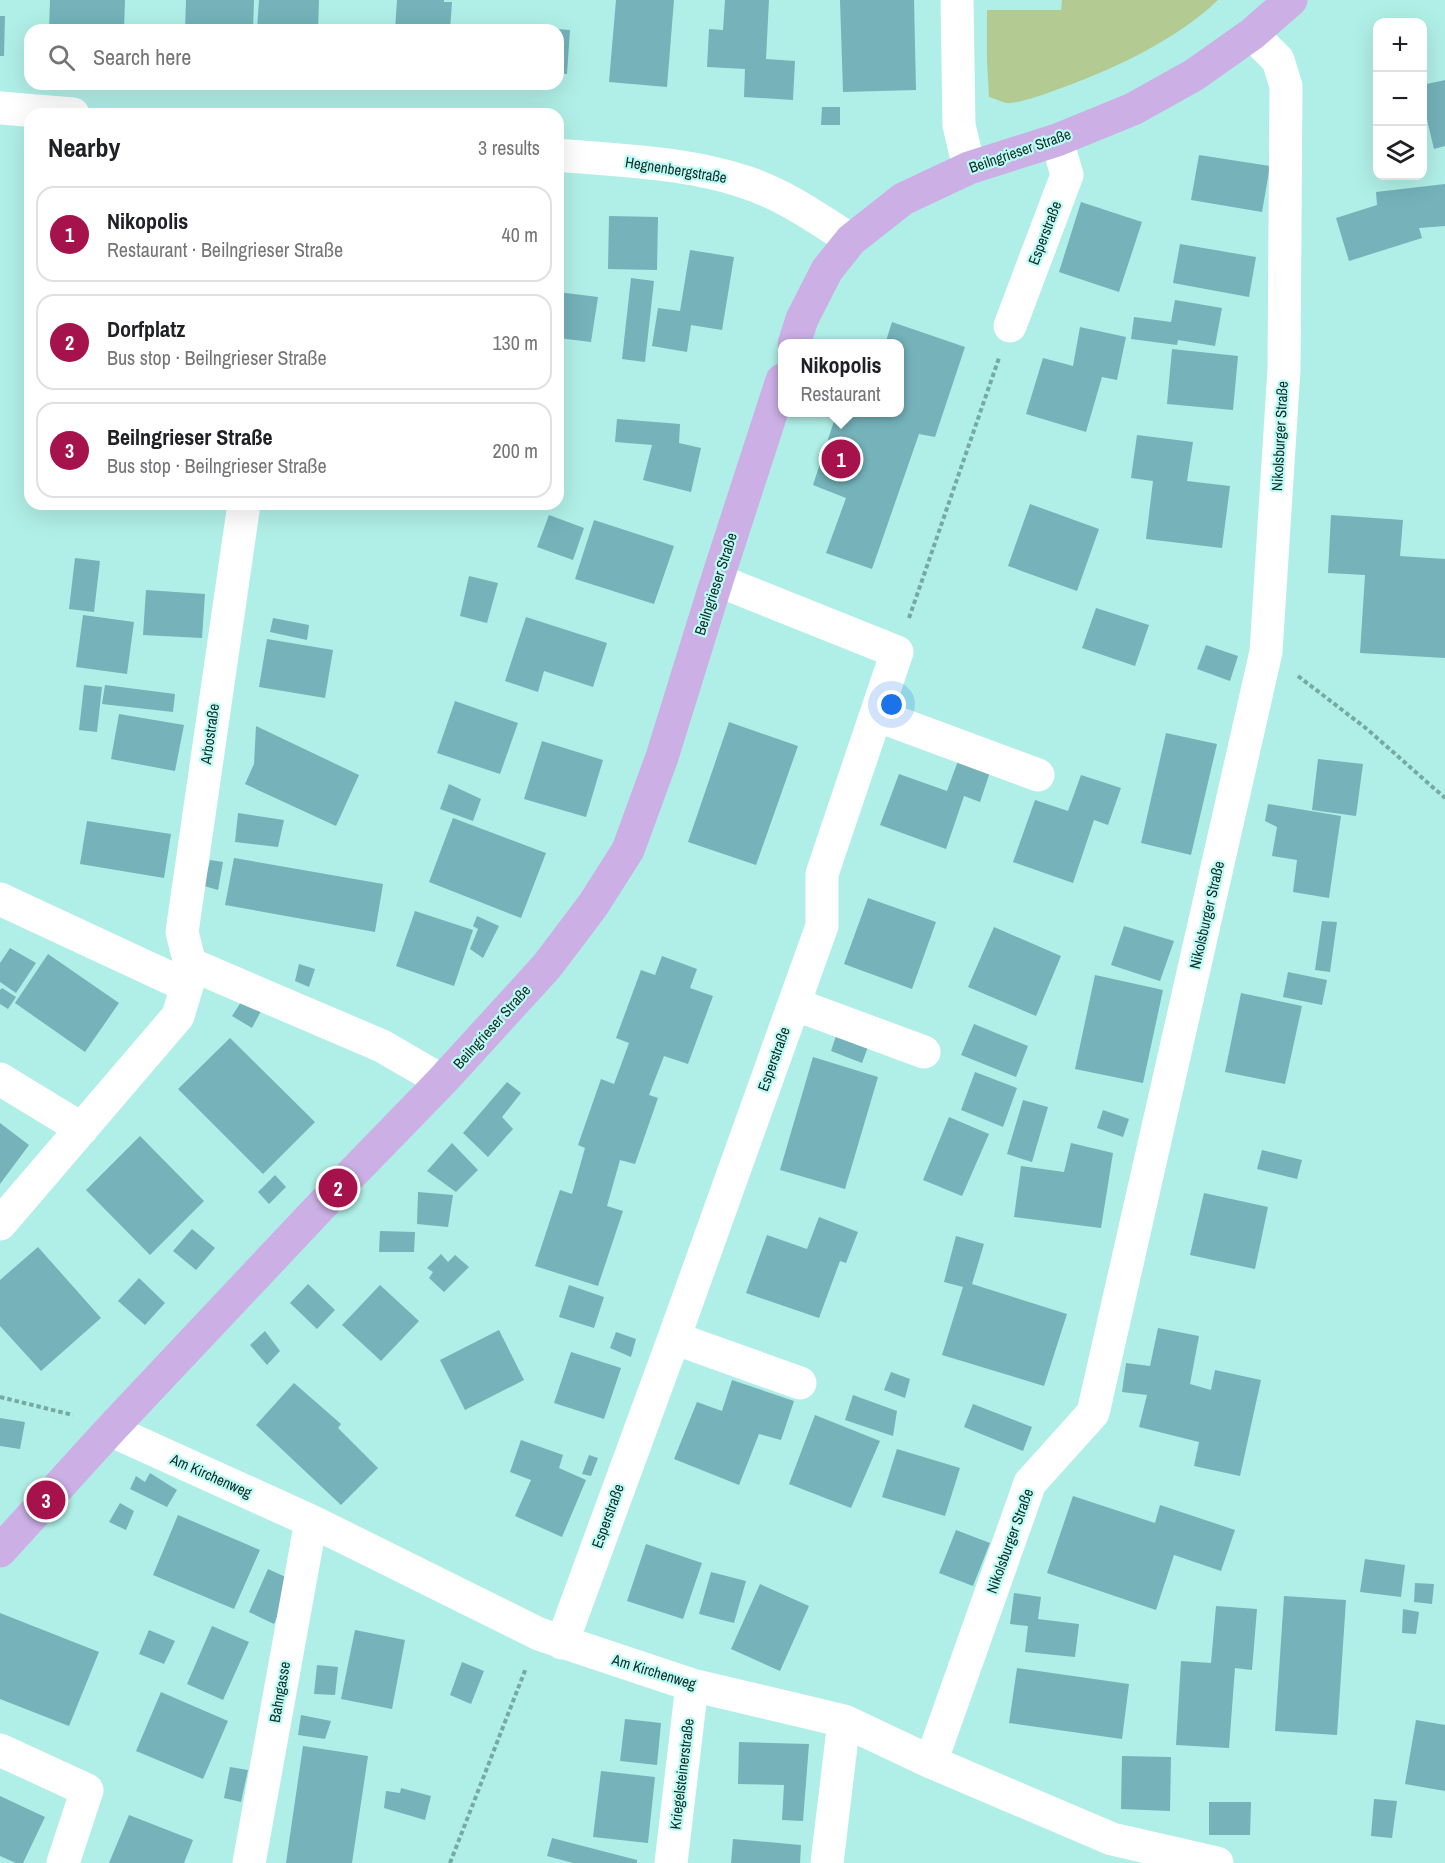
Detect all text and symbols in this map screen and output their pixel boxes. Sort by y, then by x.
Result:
map controls [1373,18,1427,180]
button: + [1373,18,1427,72]
search box [24,24,564,90]
icon: search [45,41,78,74]
text: Search here [93,42,191,72]
button: − [1373,72,1427,126]
street label: Beilngrieser Straße [966,123,1074,178]
button: layers [1373,126,1427,180]
text: Nearby [48,130,120,165]
text: 3 results [478,134,540,161]
street label: Hegnenbergstraße [624,151,729,188]
street label: Esperstraße [1023,198,1066,268]
text: Nikopolis [107,206,188,236]
text: 1 [65,221,74,248]
text: 40 m [502,221,538,248]
text: Restaurant · Beilngrieser Straße [107,236,343,263]
text: Dorfplatz [107,314,185,344]
text: 2 [65,329,74,356]
text: 130 m [492,329,538,356]
popup [778,339,904,417]
text: Bus stop · Beilngrieser Straße [107,344,327,371]
text: Nikopolis [800,350,882,380]
text: Restaurant [800,380,881,407]
street label: Nikolsburger Straße [1266,380,1293,491]
text: Beilngrieser Straße [107,422,272,452]
pin: 1 [822,436,860,482]
text: 3 [65,437,74,464]
text: 200 m [492,437,538,464]
text: Bus stop · Beilngrieser Straße [107,452,327,479]
street label: Beilngrieser Straße [689,530,742,638]
your location [877,690,906,719]
street label: Arbostraße [195,702,224,767]
street label: Nikolsburger Straße [1184,859,1229,971]
street label: Beilngrieser Straße [448,980,535,1073]
street label: Esperstraße [752,1024,795,1094]
pin: 2 [318,1166,358,1210]
street label: Am Kirchenweg [166,1448,255,1503]
pin: 3 [26,1478,66,1522]
street label: Esperstraße [586,1481,629,1551]
street label: Nikolsburger Straße [981,1485,1038,1596]
street label: Am Kirchenweg [609,1648,699,1694]
street label: Bahngasse [264,1660,295,1724]
street label: Kriegelsteinerstraße [664,1717,699,1831]

